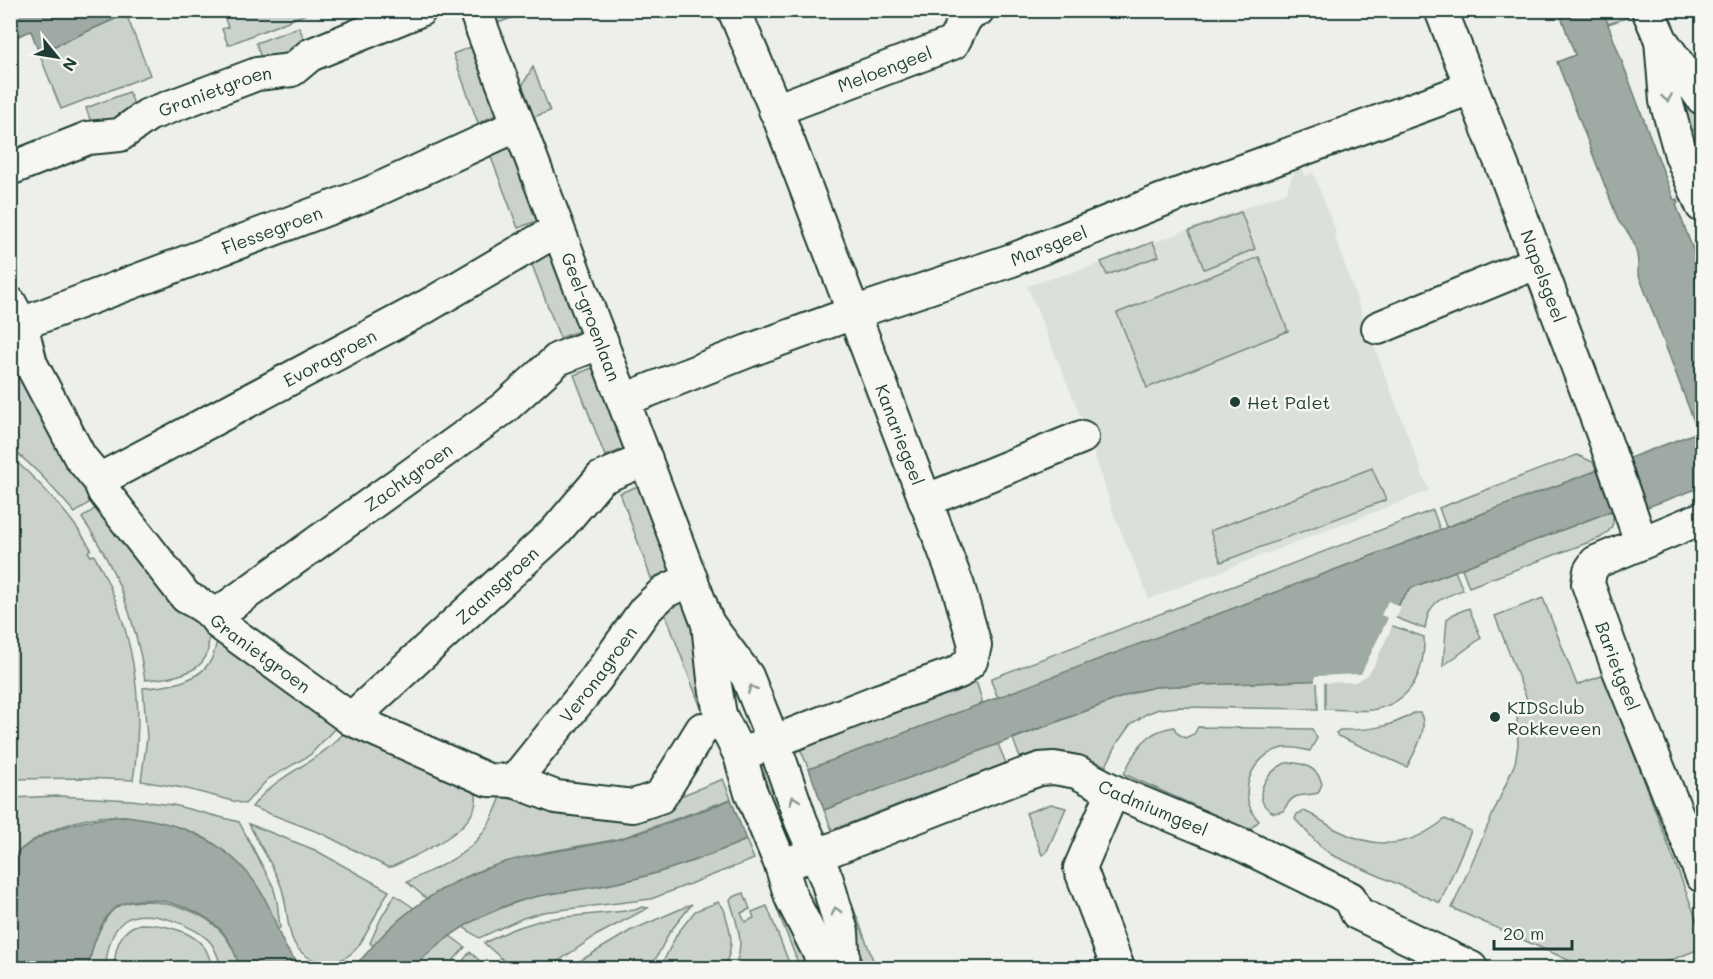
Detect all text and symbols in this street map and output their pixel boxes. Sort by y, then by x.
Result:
north arrow [27,27,87,87]
street label: Meloengeel [834,40,935,97]
text: N [58,54,83,75]
street label: Granietgroen [155,60,273,122]
one-way arrow [1660,93,1673,103]
street label: Flessegroen [218,200,326,260]
street label: Marsgeel [1007,219,1091,271]
street label: Napelsgeel [1515,226,1572,326]
street label: Geel-groenlaan [556,249,627,385]
street label: Evoragroen [279,323,380,392]
street label: Kanariegeel [870,381,930,489]
place label: Het Palet [1247,390,1330,414]
marker: Het Palet [1228,395,1242,409]
street label: Zachtgroen [359,437,457,517]
street label: Zaansgroen [450,541,544,629]
street label: Granietgroen [205,609,316,698]
street label: Barietgeel [1590,618,1646,714]
street label: Veronagroen [554,621,642,727]
one-way arrow [746,684,759,695]
place label: KIDSclub Rokkeveen [1507,695,1601,740]
marker: KIDSclub Rokkeveen [1488,710,1502,724]
street label: Cadmiumgeel [1094,773,1212,841]
one-way arrow [788,795,801,806]
one-way arrow [831,906,843,917]
scale bar [1494,913,1572,951]
text: 20 m [1503,921,1544,945]

